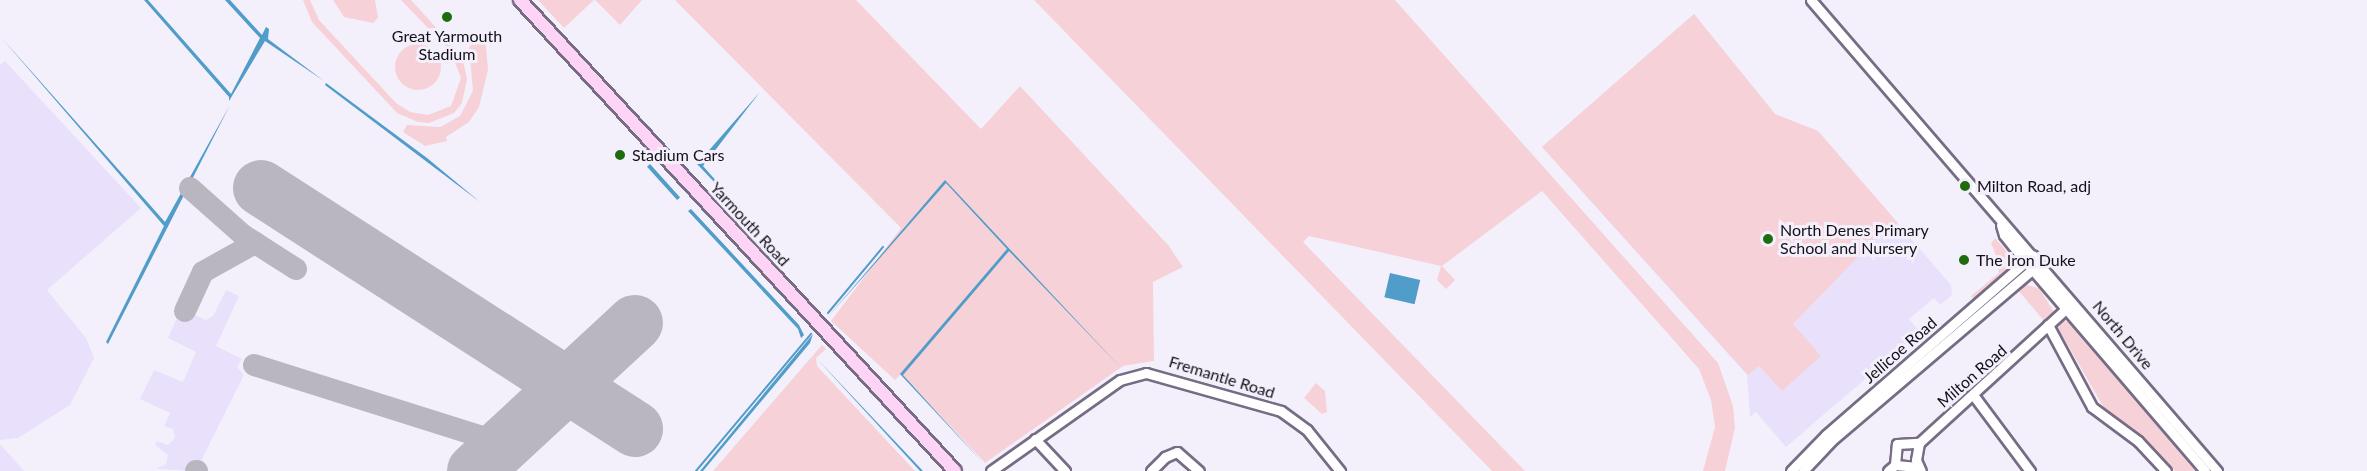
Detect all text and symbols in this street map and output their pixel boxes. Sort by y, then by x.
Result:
marker: Great Yarmouth Stadium [440,10,454,24]
place label: Great Yarmouth Stadium [392,26,502,64]
place label: Stadium Cars [632,145,724,165]
marker: Stadium Cars [613,148,627,162]
place label: Milton Road, adj [1977,176,2091,196]
street label: Yarmouth Road [706,178,794,270]
marker: Milton Road, adj [1958,179,1972,193]
place label: North Denes Primary School and Nursery [1780,220,1929,258]
marker: North Denes Primary School and Nursery [1761,232,1775,246]
place label: The Iron Duke [1976,250,2076,270]
marker: The Iron Duke [1957,253,1971,267]
street label: North Drive [2089,297,2157,373]
street label: Jellicoe Road [1859,313,1941,387]
street label: Milton Road [1933,341,2011,411]
street label: Fremantle Road [1167,352,1277,402]

